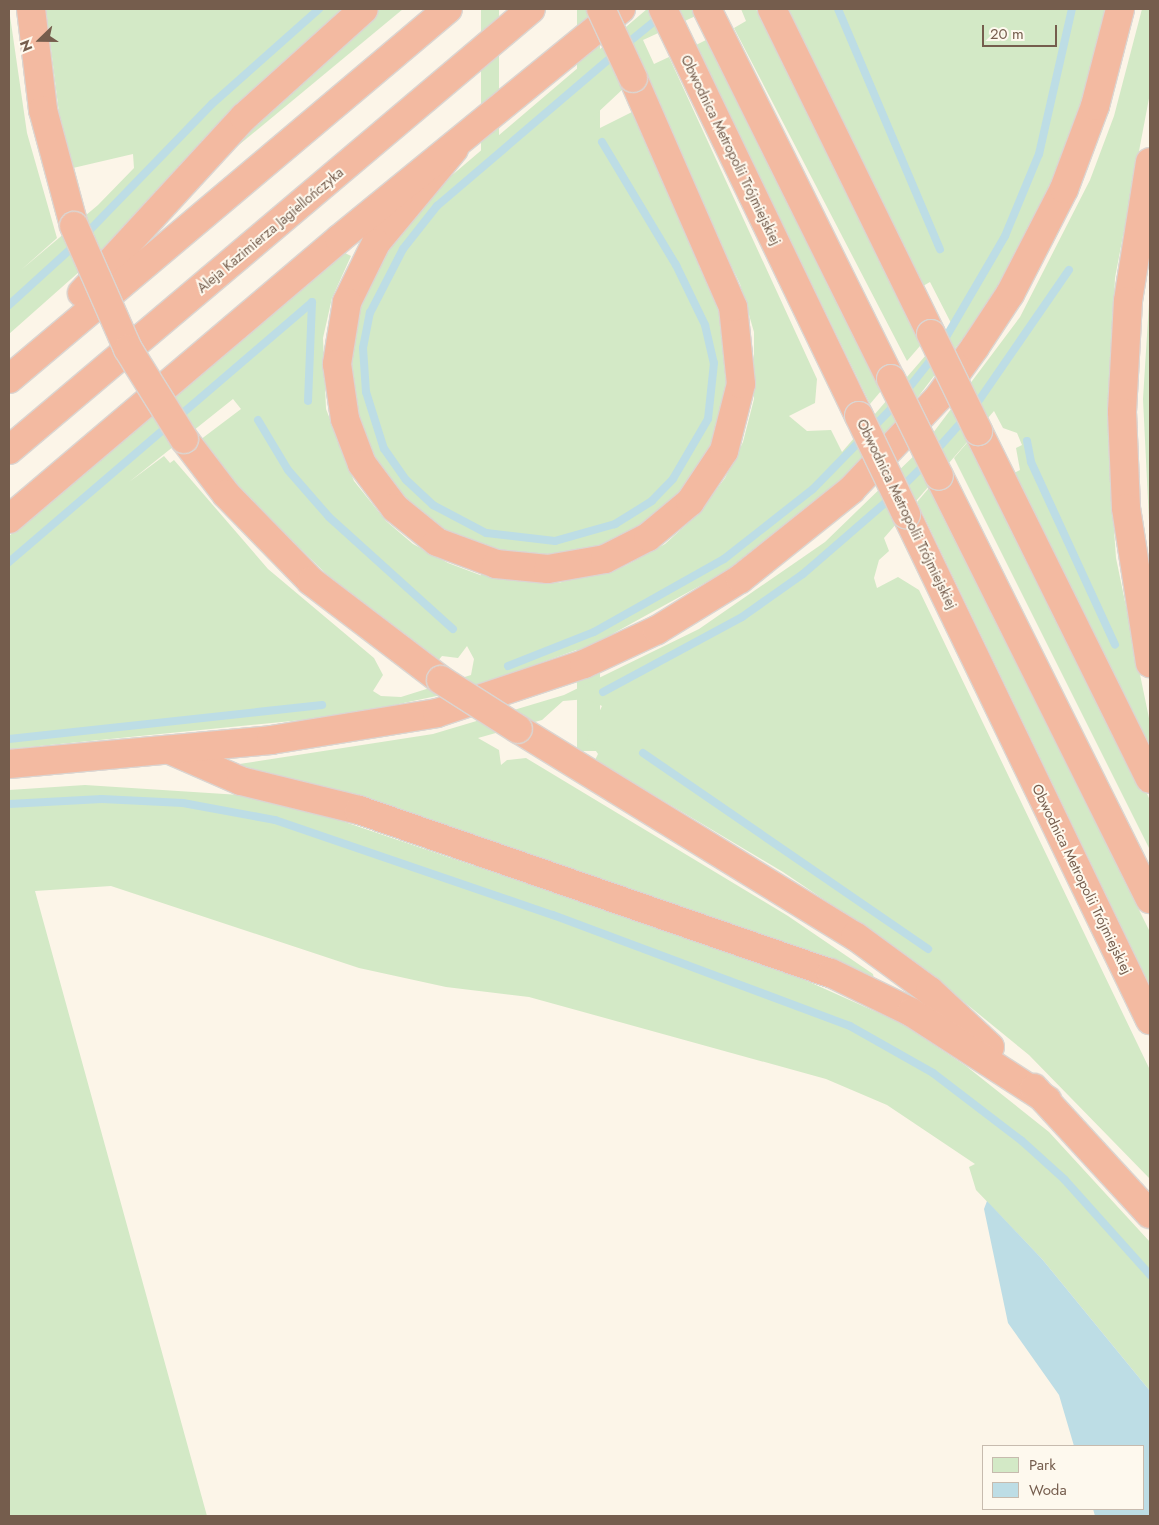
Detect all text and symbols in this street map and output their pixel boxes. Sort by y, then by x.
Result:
north arrow [15,15,65,65]
scale bar [984,15,1059,47]
text: 20 m [990,23,1024,45]
text: N [15,37,37,55]
street label: Obwodnica Metropolii Trójmiejskiej [678,52,784,248]
street label: Aleja Kazimierza Jagiellończyka [193,164,347,296]
street label: Obwodnica Metropolii Trójmiejskiej [854,416,960,612]
street label: Obwodnica Metropolii Trójmiejskiej [1029,781,1135,977]
legend [982,1445,1144,1510]
text: Park [1029,1454,1056,1476]
text: Woda [1029,1479,1067,1501]

